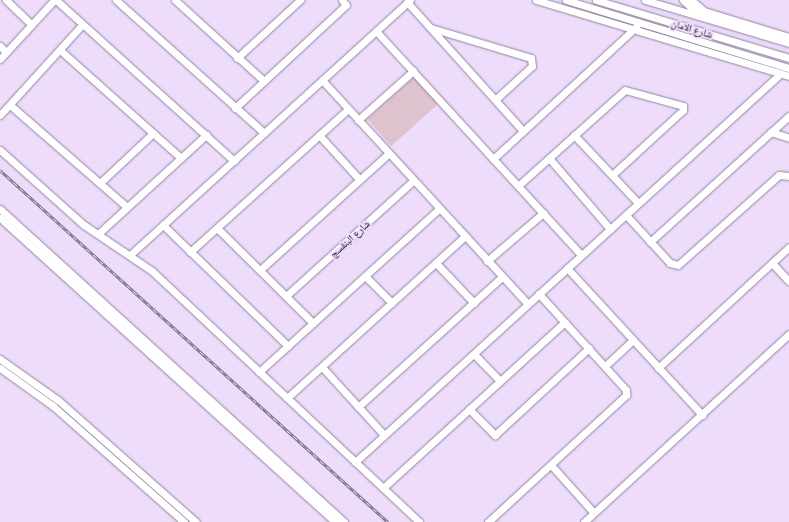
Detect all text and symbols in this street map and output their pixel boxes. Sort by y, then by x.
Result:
street label: شارع الامان [670,17,714,41]
street label: شارع البنفسج [328,218,372,260]

